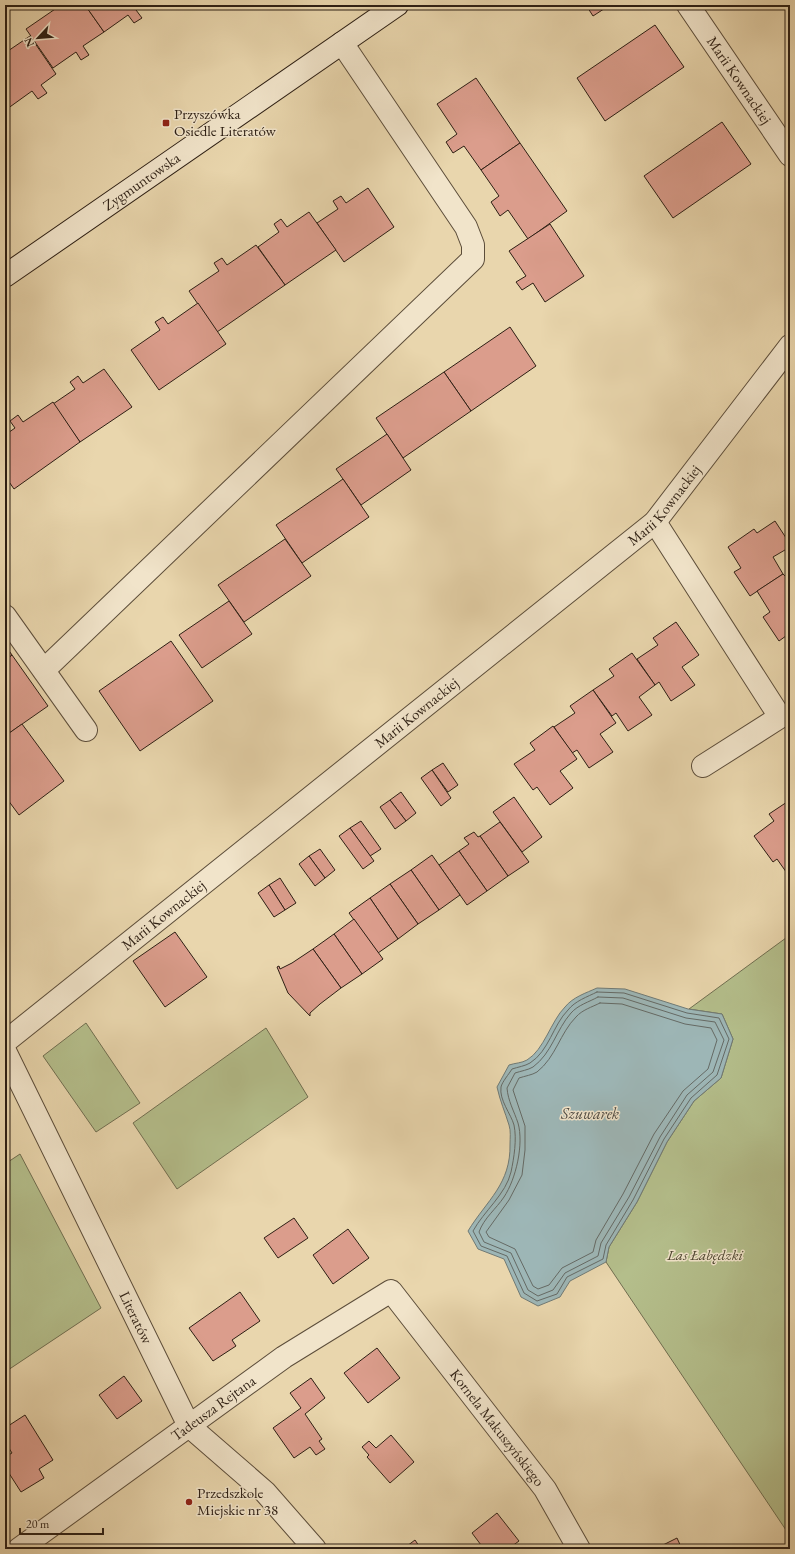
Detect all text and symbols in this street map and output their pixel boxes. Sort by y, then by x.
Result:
north arrow [18,18,58,58]
street label: Marii Kownackiej [703,32,776,128]
text: N [21,35,37,49]
place label: Przyszówka Osiedle Literatów [174,104,277,140]
marker: Przyszówka Osiedle Literatów [161,118,171,128]
street label: Zygmuntowska [99,148,184,215]
street label: Marii Kownackiej [623,461,705,549]
street label: Marii Kownackiej [370,673,462,752]
street label: Marii Kownackiej [117,875,209,954]
water label: Szuwarek [560,1103,620,1124]
park label: Las Łabędzki [666,1245,744,1264]
street label: Literatów [115,1288,158,1347]
street label: Kornela Makuszyńskiego [446,1365,549,1490]
street label: Tadeusza Rejtana [167,1371,259,1445]
place label: Przedszkole Miejskie nr 38 [197,1483,278,1519]
marker: Przedszkole Miejskie nr 38 [184,1497,194,1507]
scale bar [20,1510,103,1536]
text: 20 m [26,1516,50,1532]

